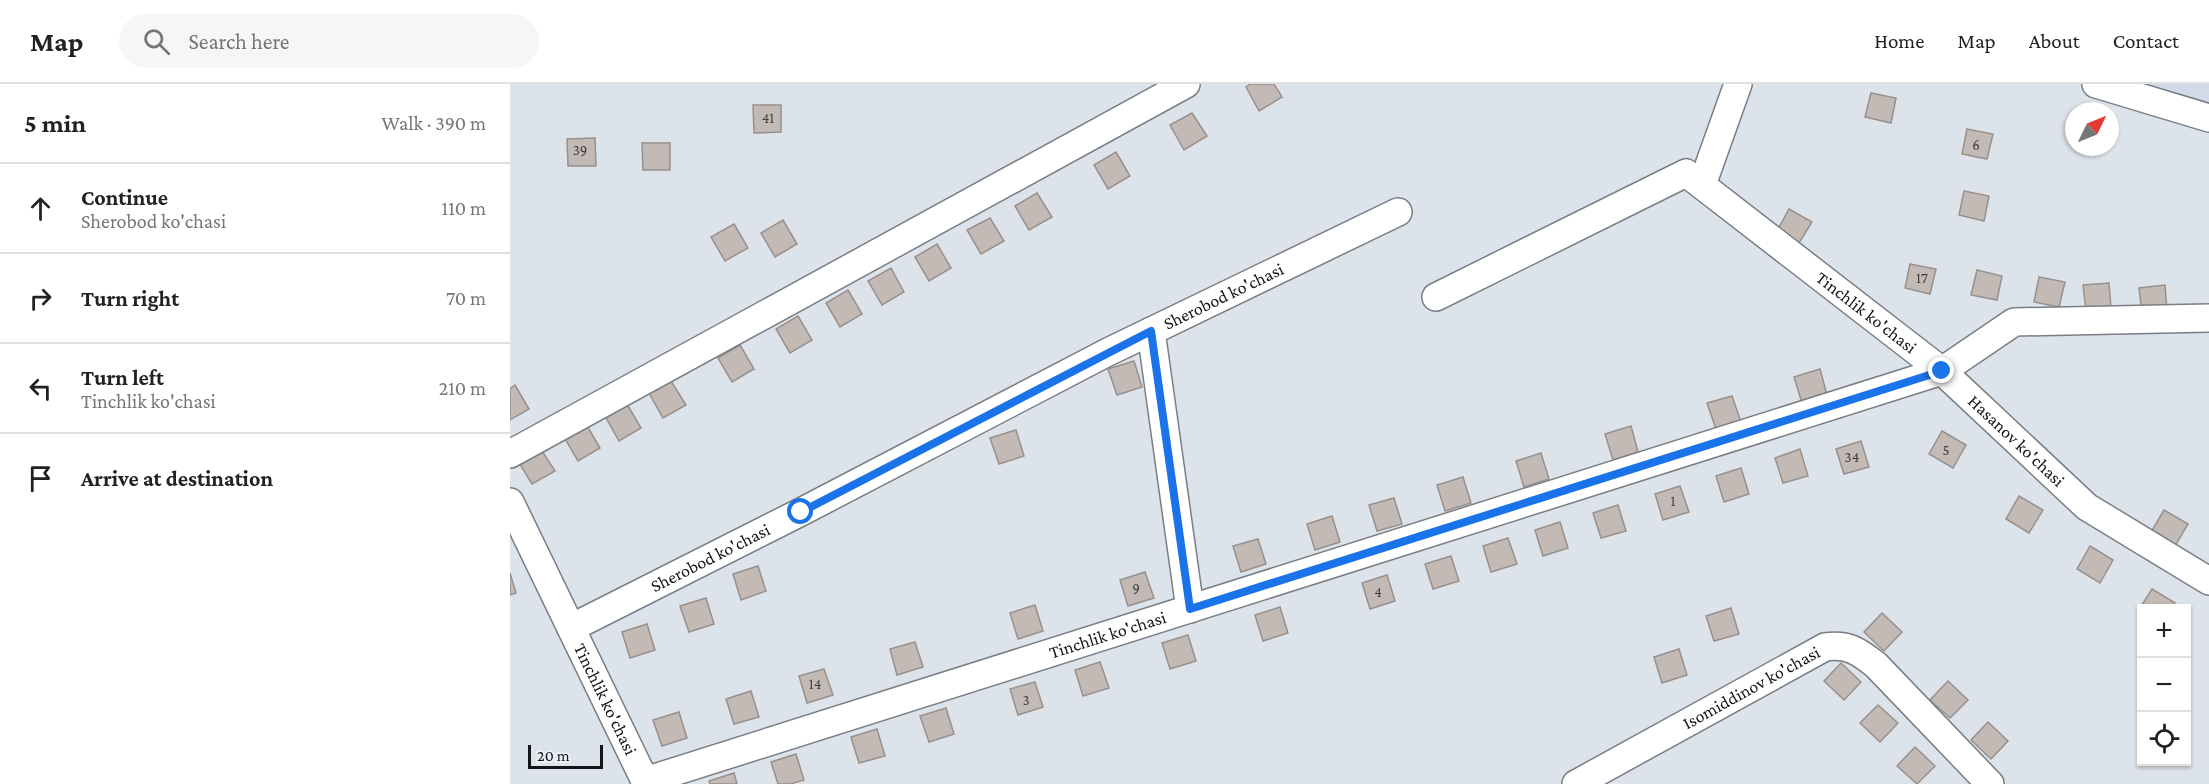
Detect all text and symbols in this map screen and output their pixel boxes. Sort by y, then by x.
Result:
search box [119,14,539,68]
icon: search [140,25,173,58]
text: Map [30,26,83,57]
text: Search here [188,29,289,54]
text: Home [1874,29,1924,53]
text: Map [1957,29,1996,53]
text: About [2029,29,2080,53]
text: Contact [2113,29,2179,53]
north arrow [2065,102,2119,156]
text: 5 min [24,109,86,138]
house number: 41 [762,110,774,126]
text: Walk · 390 m [381,112,486,134]
house number: 6 [1972,137,1980,153]
house number: 39 [573,142,587,158]
text: Continue [81,185,168,210]
icon: ahead [24,192,57,225]
text: 110 m [442,197,486,219]
text: Sherobod ko'chasi [81,210,226,232]
street label: Sherobod ko'chasi [1160,259,1287,334]
street label: Tinchlik ko'chasi [1812,267,1921,358]
house number: 17 [1916,270,1928,286]
icon: right [24,282,57,315]
text: Turn right [81,286,179,311]
text: 70 m [446,287,486,309]
route end [1928,357,1954,383]
text: Turn left [81,365,164,390]
icon: left [24,372,57,405]
text: 210 m [439,377,486,399]
text: Tinchlik ko'chasi [81,390,216,412]
street label: Hasanov ko'chasi [1964,391,2069,491]
house number: 5 [1942,442,1950,458]
house number: 34 [1845,449,1859,465]
icon: arrive [24,462,57,495]
text: Arrive at destination [81,466,273,491]
house number: 1 [1671,493,1676,509]
route start [787,498,813,524]
street label: Sherobod ko'chasi [647,519,773,596]
house number: 9 [1132,580,1140,596]
house number: 4 [1374,584,1382,600]
map controls [2137,604,2191,766]
button: + [2137,604,2191,658]
street label: Tinchlik ko'chasi [1047,607,1169,663]
street label: Tinchlik ko'chasi [570,640,641,758]
street label: Isomiddinov ko'chasi [1679,642,1823,733]
button: − [2137,658,2191,712]
house number: 14 [809,676,821,692]
house number: 3 [1022,692,1030,708]
button: locate [2137,712,2191,766]
scale bar [528,742,603,770]
text: 20 m [537,747,570,764]

